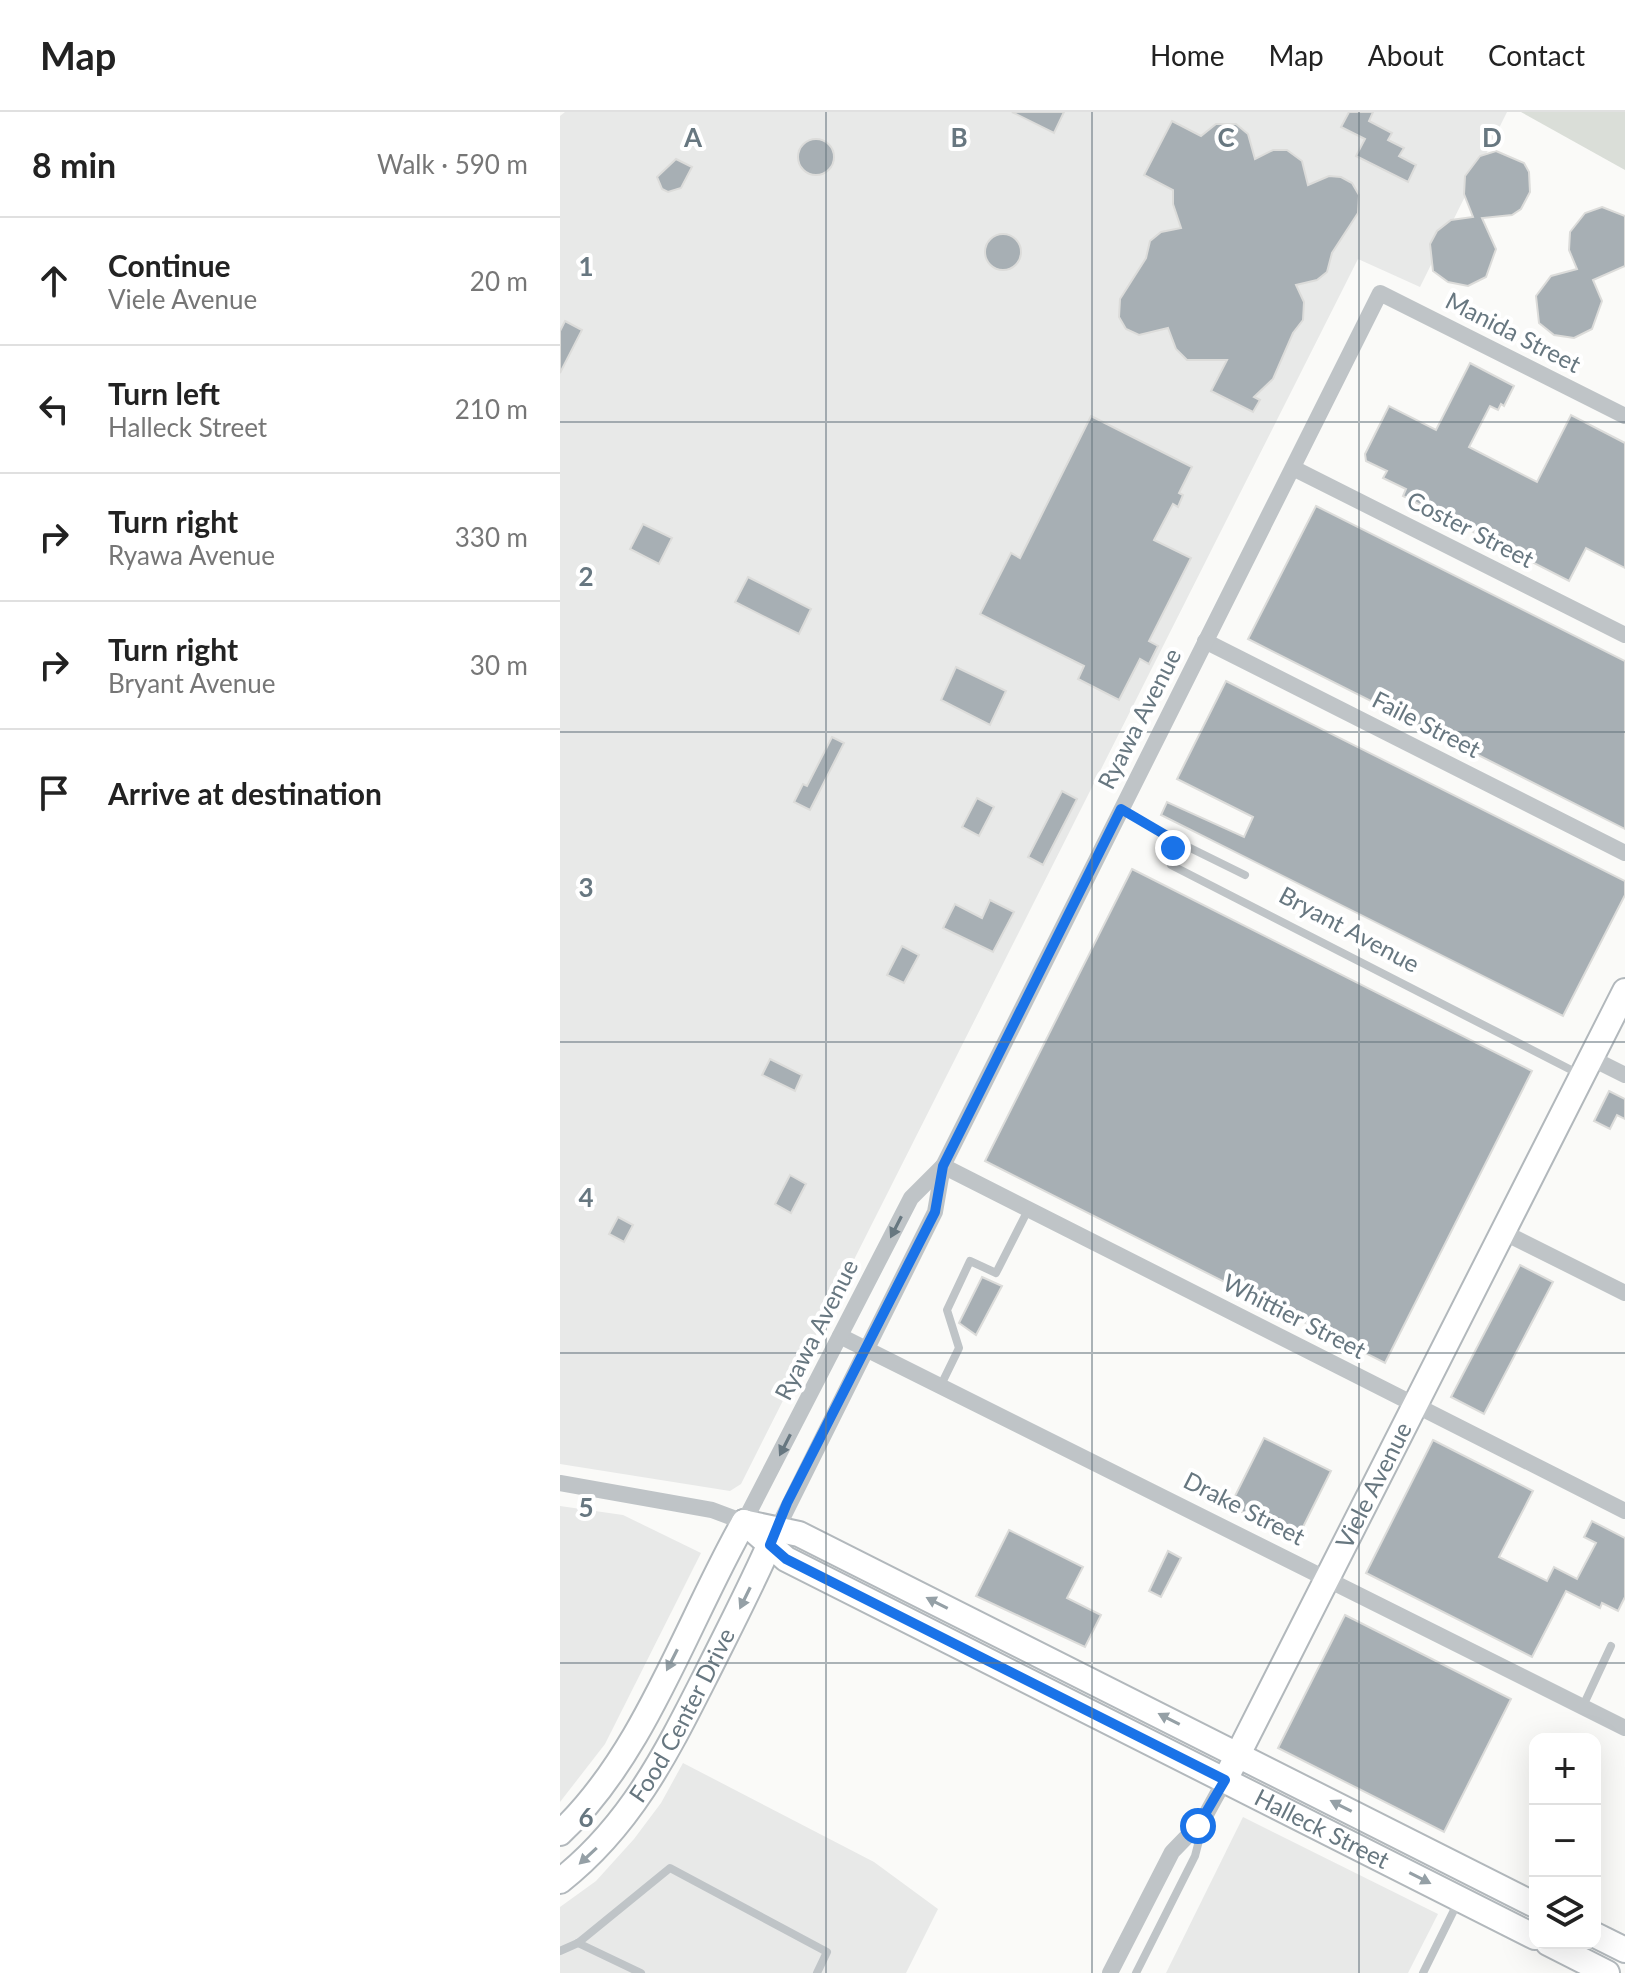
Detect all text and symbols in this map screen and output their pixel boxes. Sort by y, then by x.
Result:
text: Map [40,32,116,78]
text: Home [1150,38,1225,72]
text: Map [1269,38,1324,72]
text: About [1368,38,1444,72]
text: Contact [1488,38,1585,72]
text: A [683,121,703,153]
text: B [950,121,968,153]
text: C [1217,121,1235,153]
text: D [1482,121,1502,153]
text: 8 min [32,144,116,185]
text: Walk · 590 m [377,148,528,180]
text: Continue [108,247,231,283]
text: 1 [578,250,594,282]
icon: ahead [32,259,76,303]
text: 20 m [470,265,528,297]
text: Viele Avenue [108,283,257,315]
street label: Manida Street [1441,285,1586,378]
text: Turn left [108,375,220,411]
icon: left [32,387,76,431]
text: 210 m [455,393,528,425]
text: Halleck Street [108,411,267,443]
street label: Coster Street [1402,484,1539,573]
text: Turn right [108,503,238,539]
icon: right [32,515,76,559]
text: 330 m [455,521,528,553]
text: Ryawa Avenue [108,539,275,571]
text: 2 [578,560,594,592]
text: Turn right [108,631,238,667]
icon: right [32,643,76,687]
street label: Ryawa Avenue [1091,643,1187,794]
text: 30 m [470,649,528,681]
text: Bryant Avenue [108,667,276,699]
street label: Faile Street [1368,684,1486,763]
icon: arrive [32,771,76,815]
text: Arrive at destination [108,775,382,811]
route end [1155,830,1191,866]
text: 3 [578,871,594,903]
street label: Bryant Avenue [1275,880,1425,978]
text: 4 [578,1181,594,1213]
one-way arrow [889,1216,902,1239]
street label: Ryawa Avenue [768,1254,864,1405]
street label: Whittier Street [1218,1267,1371,1364]
street label: Viele Avenue [1329,1417,1417,1553]
one-way arrow [779,1434,792,1457]
street label: Drake Street [1179,1465,1310,1551]
text: 5 [578,1491,594,1523]
one-way arrow [738,1586,751,1609]
one-way arrow [925,1596,948,1610]
street label: Food Center Drive [622,1623,740,1807]
one-way arrow [665,1649,679,1672]
one-way arrow [1157,1713,1180,1726]
map controls [1529,1733,1601,1949]
button: + [1529,1733,1601,1805]
street label: Halleck Street [1250,1782,1395,1874]
one-way arrow [1329,1799,1352,1813]
text: 6 [578,1801,594,1833]
button: − [1529,1805,1601,1877]
route start [1180,1808,1216,1844]
one-way arrow [579,1847,598,1865]
one-way arrow [1408,1871,1431,1885]
button: layers [1529,1877,1601,1949]

